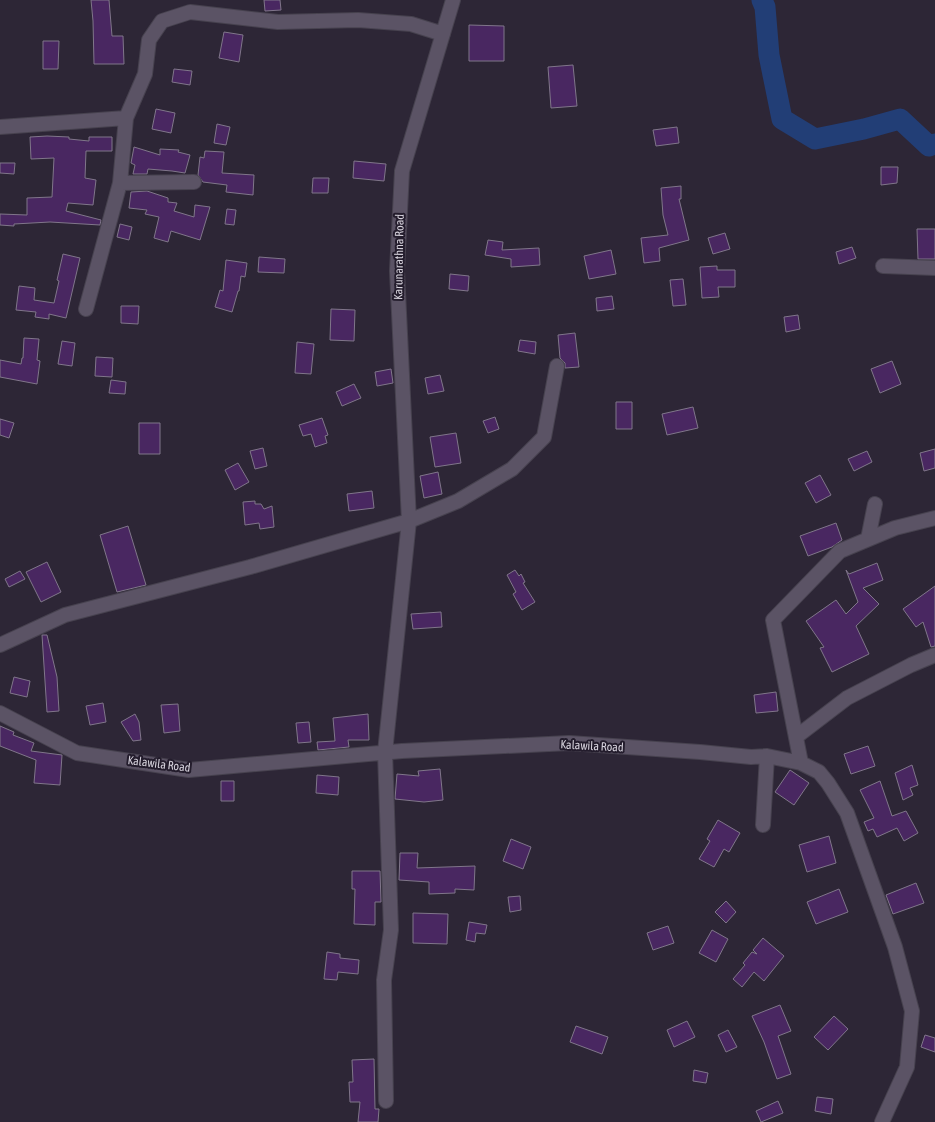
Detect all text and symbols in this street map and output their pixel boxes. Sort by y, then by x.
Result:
street label: Karunarathna Road [391,214,407,300]
street label: Kalawila Road [560,737,624,755]
street label: Kalawila Road [127,753,191,775]

